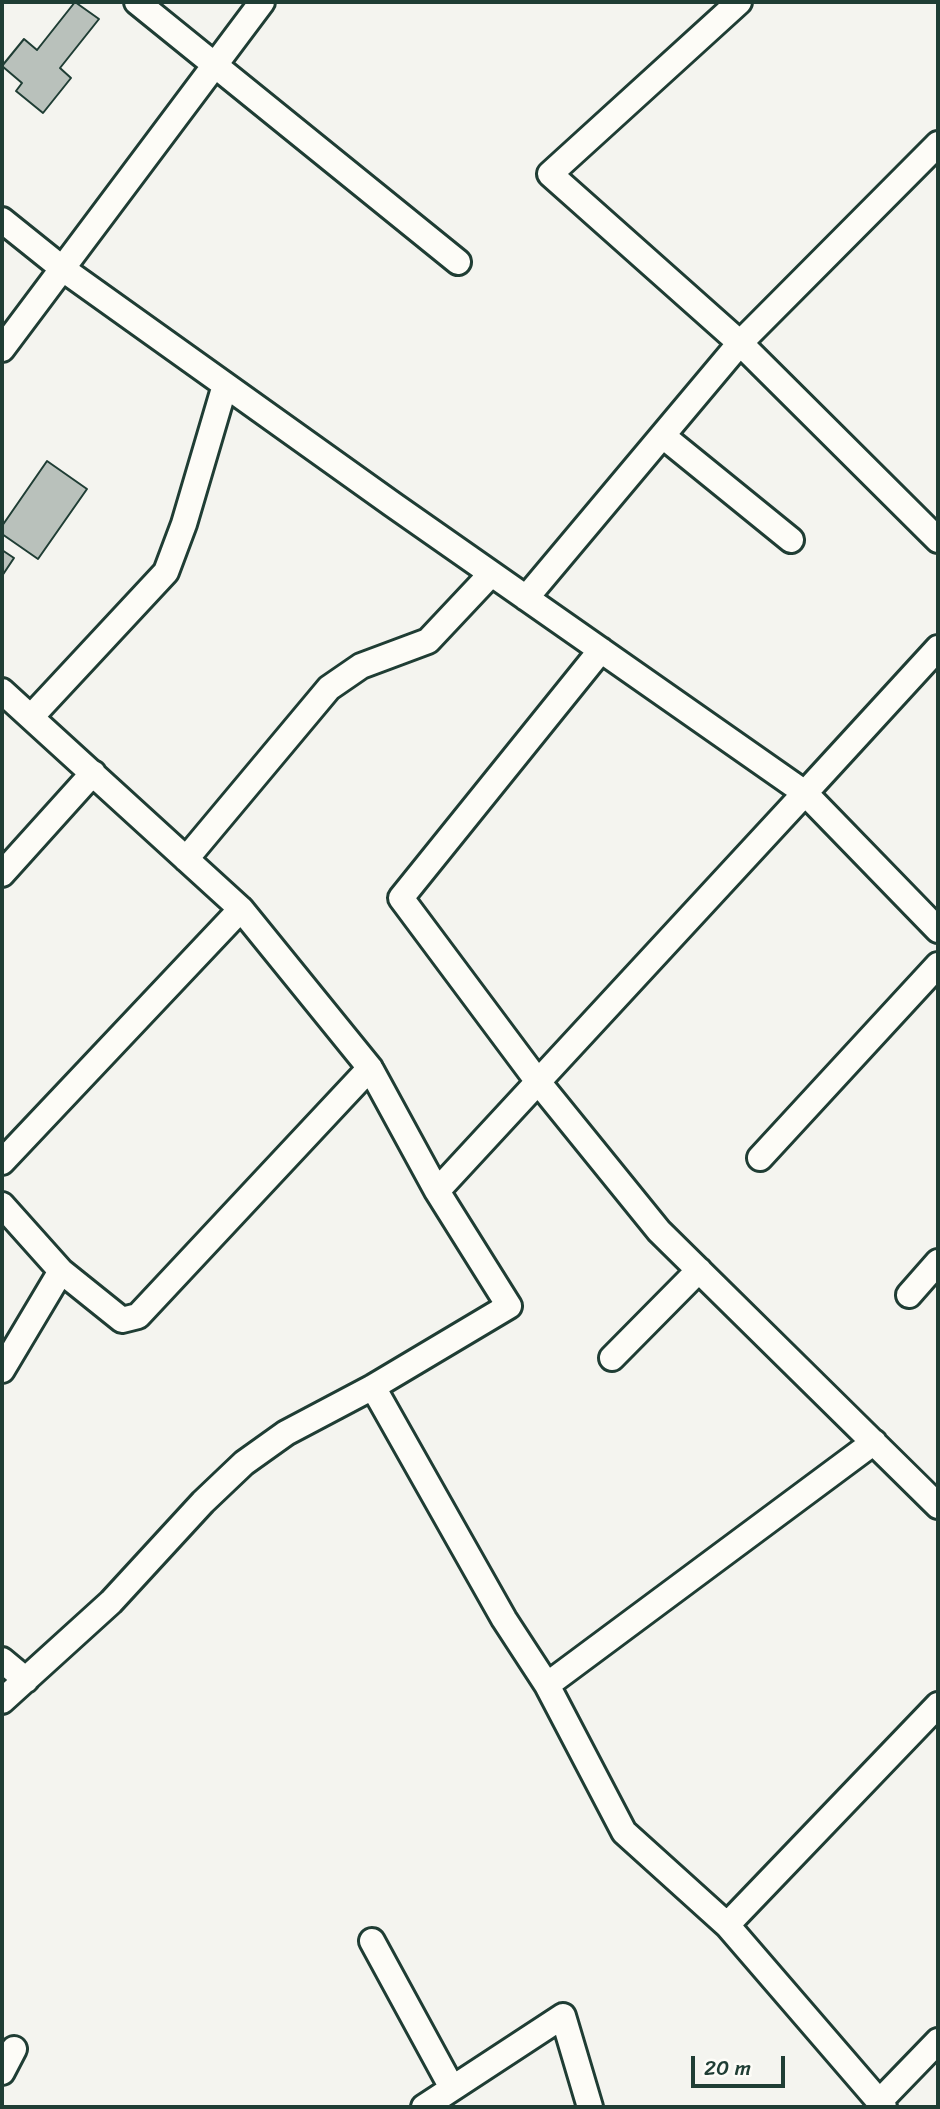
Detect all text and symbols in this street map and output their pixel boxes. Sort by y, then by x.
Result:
scale bar [695,2042,790,2086]
text: 20 m [704,2049,751,2087]

